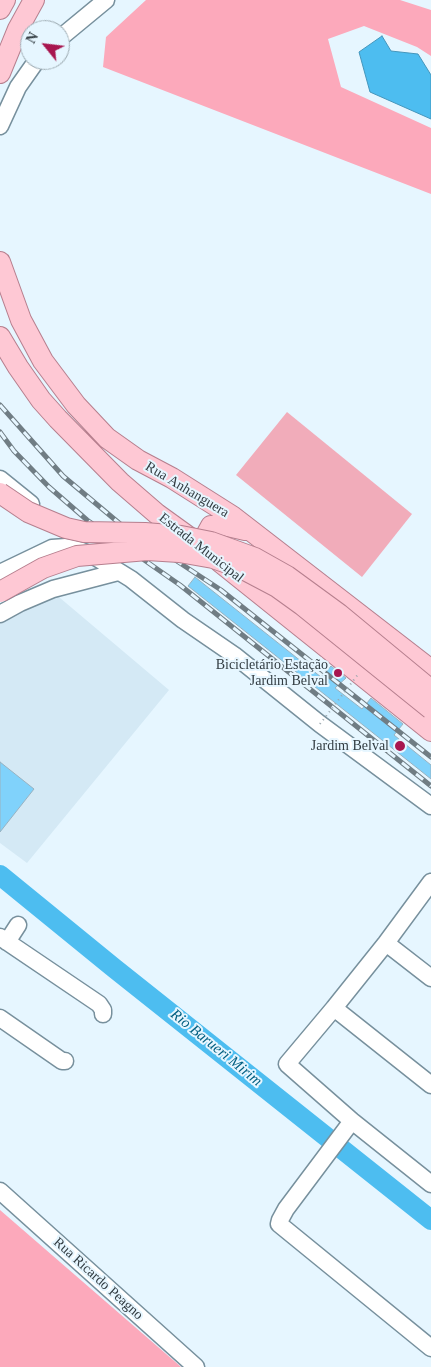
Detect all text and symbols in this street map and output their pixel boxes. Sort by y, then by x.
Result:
north arrow [20,20,70,70]
text: N [23,30,41,46]
street label: Rua Anhanguera [142,458,232,522]
street label: Estrada Municipal [155,510,247,586]
place label: Bicicletário Estação Jardim Belval [216,657,328,690]
marker: Bicicletário Estação Jardim Belval [332,667,344,679]
place label: Jardim Belval [311,738,389,754]
marker: Jardim Belval [393,739,407,753]
water label: Rio Barueri Mirim [167,1006,265,1090]
street label: Rua Ricardo Peagno [50,1234,146,1324]

